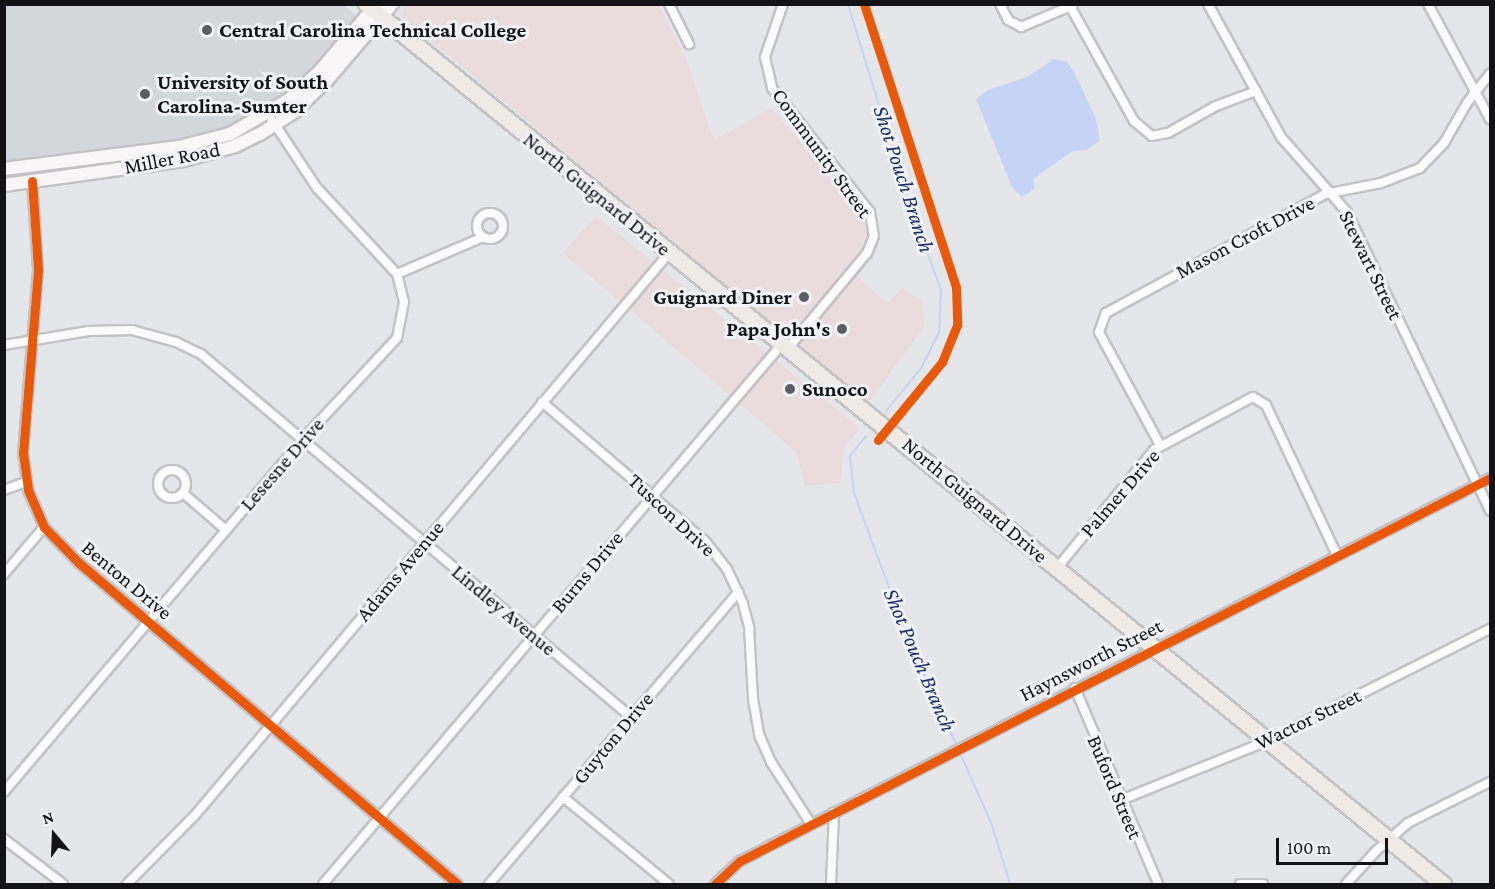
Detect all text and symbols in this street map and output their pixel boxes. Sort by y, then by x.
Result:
place label: Central Carolina Technical College [219,17,526,43]
marker: Central Carolina Technical College [200,23,214,37]
place label: University of South Carolina-Sumter [157,69,328,119]
street label: Community Street [767,83,877,223]
marker: University of South Carolina-Sumter [138,87,152,101]
water label: Shot Pouch Branch [868,102,940,256]
street label: North Guignard Drive [518,127,676,261]
street label: Miller Road [122,136,222,180]
street label: Mason Croft Drive [1171,190,1319,284]
street label: Stewart Street [1334,206,1408,324]
place label: Guignard Diner [653,284,792,310]
marker: Guignard Diner [797,290,811,304]
place label: Papa John's [726,316,830,342]
marker: Papa John's [835,322,849,336]
place label: Sunoco [802,376,868,402]
marker: Sunoco [783,382,797,396]
street label: Lesesne Drive [235,412,329,516]
street label: North Guignard Drive [897,432,1053,568]
street label: Palmer Drive [1075,444,1165,542]
street label: Tuscon Drive [623,468,721,562]
street label: Adams Avenue [351,516,449,626]
street label: Burns Drive [545,526,629,618]
street label: Benton Drive [77,535,177,625]
street label: Lindley Avenue [447,559,561,661]
water label: Shot Pouch Branch [878,584,962,736]
street label: Haynsworth Street [1015,613,1167,707]
street label: Wactor Street [1251,683,1365,755]
street label: Guyton Drive [567,687,659,789]
street label: Buford Street [1082,731,1148,843]
north arrow [24,805,84,865]
text: N [40,808,56,827]
scale bar [1279,826,1392,864]
text: 100 m [1287,838,1331,858]

